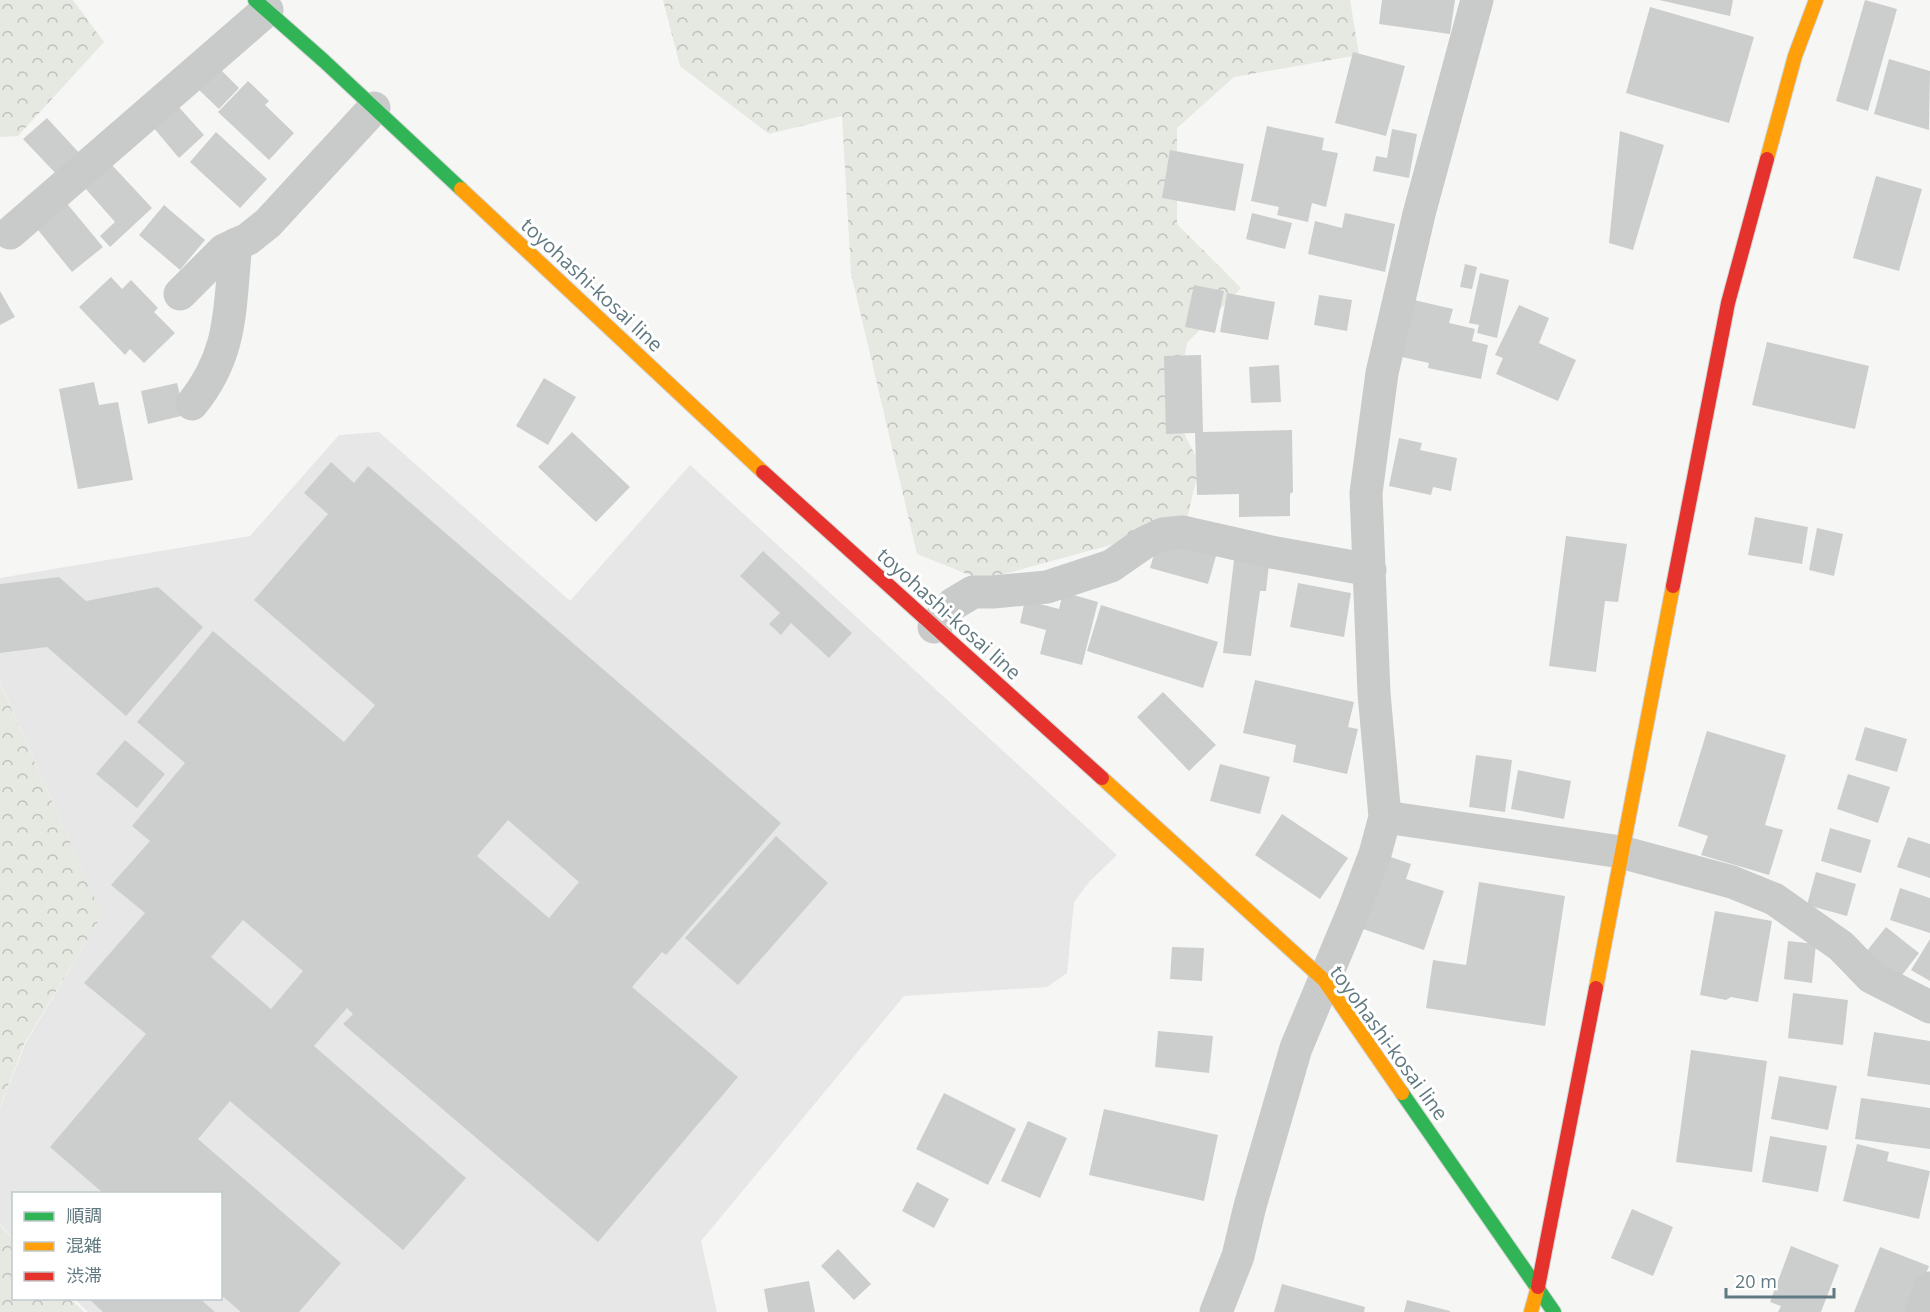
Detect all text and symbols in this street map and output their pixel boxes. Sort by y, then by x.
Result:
street label: toyohashi-kosai line [516,212,669,358]
street label: toyohashi-kosai line [872,542,1027,686]
street label: toyohashi-kosai line [1324,960,1455,1125]
legend [12,1192,222,1300]
text: 順調 [66,1203,102,1227]
text: 混雑 [66,1233,102,1257]
scale bar [1726,1261,1834,1299]
text: 渋滞 [66,1263,102,1287]
text: 20 m [1735,1269,1777,1293]

